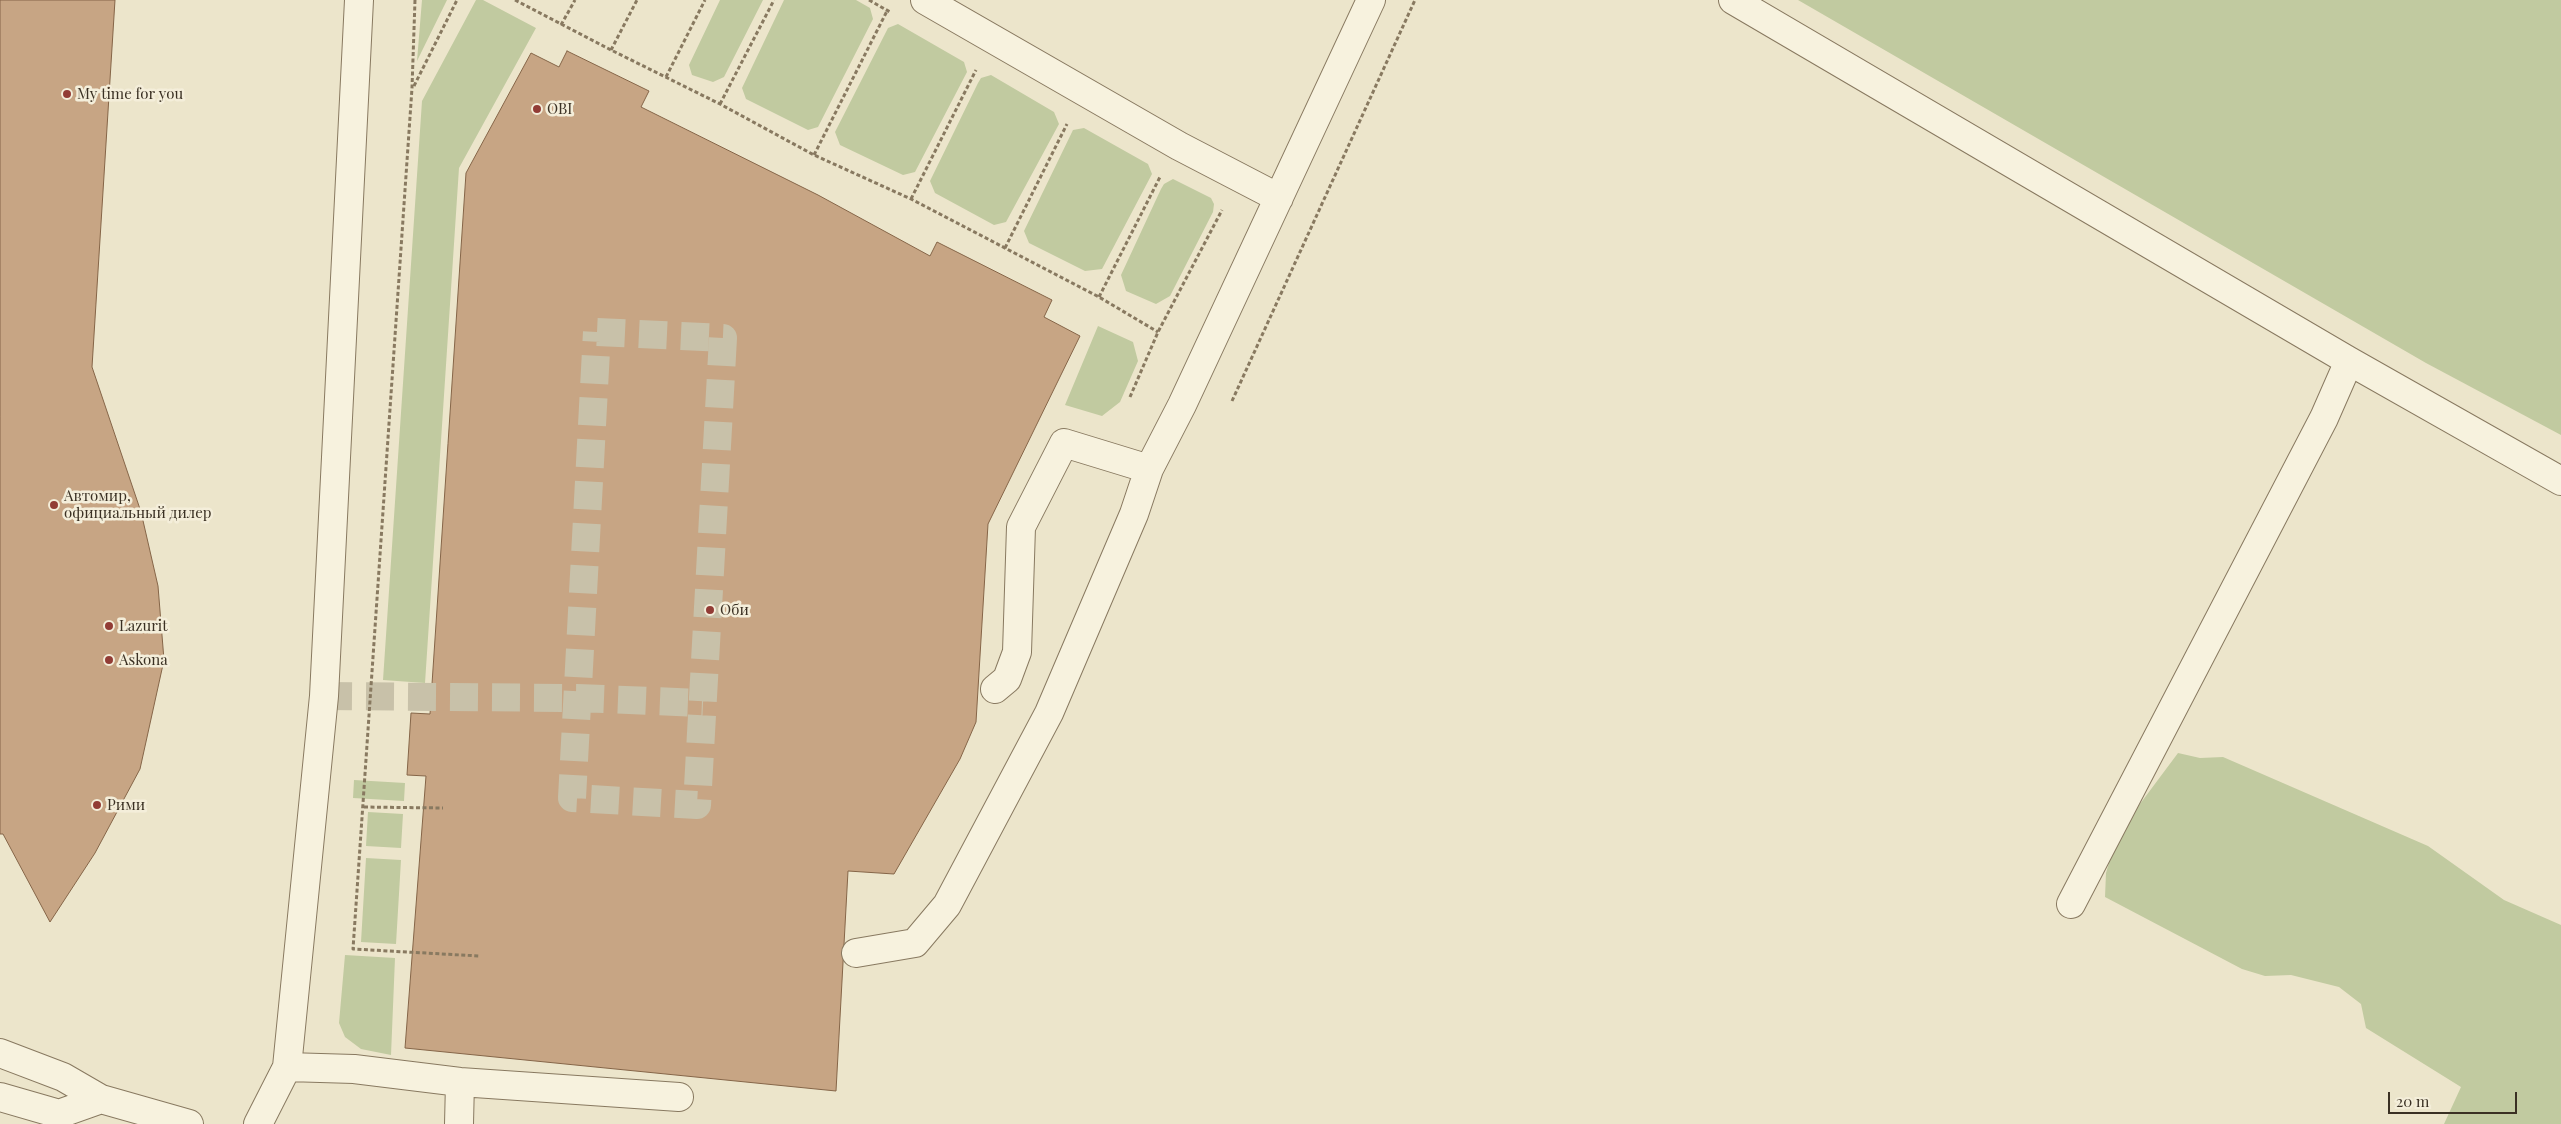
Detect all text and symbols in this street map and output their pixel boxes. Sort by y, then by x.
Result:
place label: My time for you [77,85,183,103]
marker: My time for you [61,88,73,100]
place label: OBI [547,100,572,118]
marker: OBI [531,103,543,115]
place label: Автомир, официальный дилер [64,487,212,522]
marker: Автомир, официальный дилер [48,499,60,511]
place label: Оби [720,601,749,619]
marker: Оби [704,604,716,616]
place label: Lazurit [119,617,168,635]
marker: Lazurit [103,620,115,632]
place label: Askona [119,651,168,669]
marker: Askona [103,654,115,666]
place label: Рими [107,796,145,814]
marker: Рими [91,799,103,811]
scale bar [2391,1082,2520,1114]
text: 20 m [2396,1091,2429,1111]

